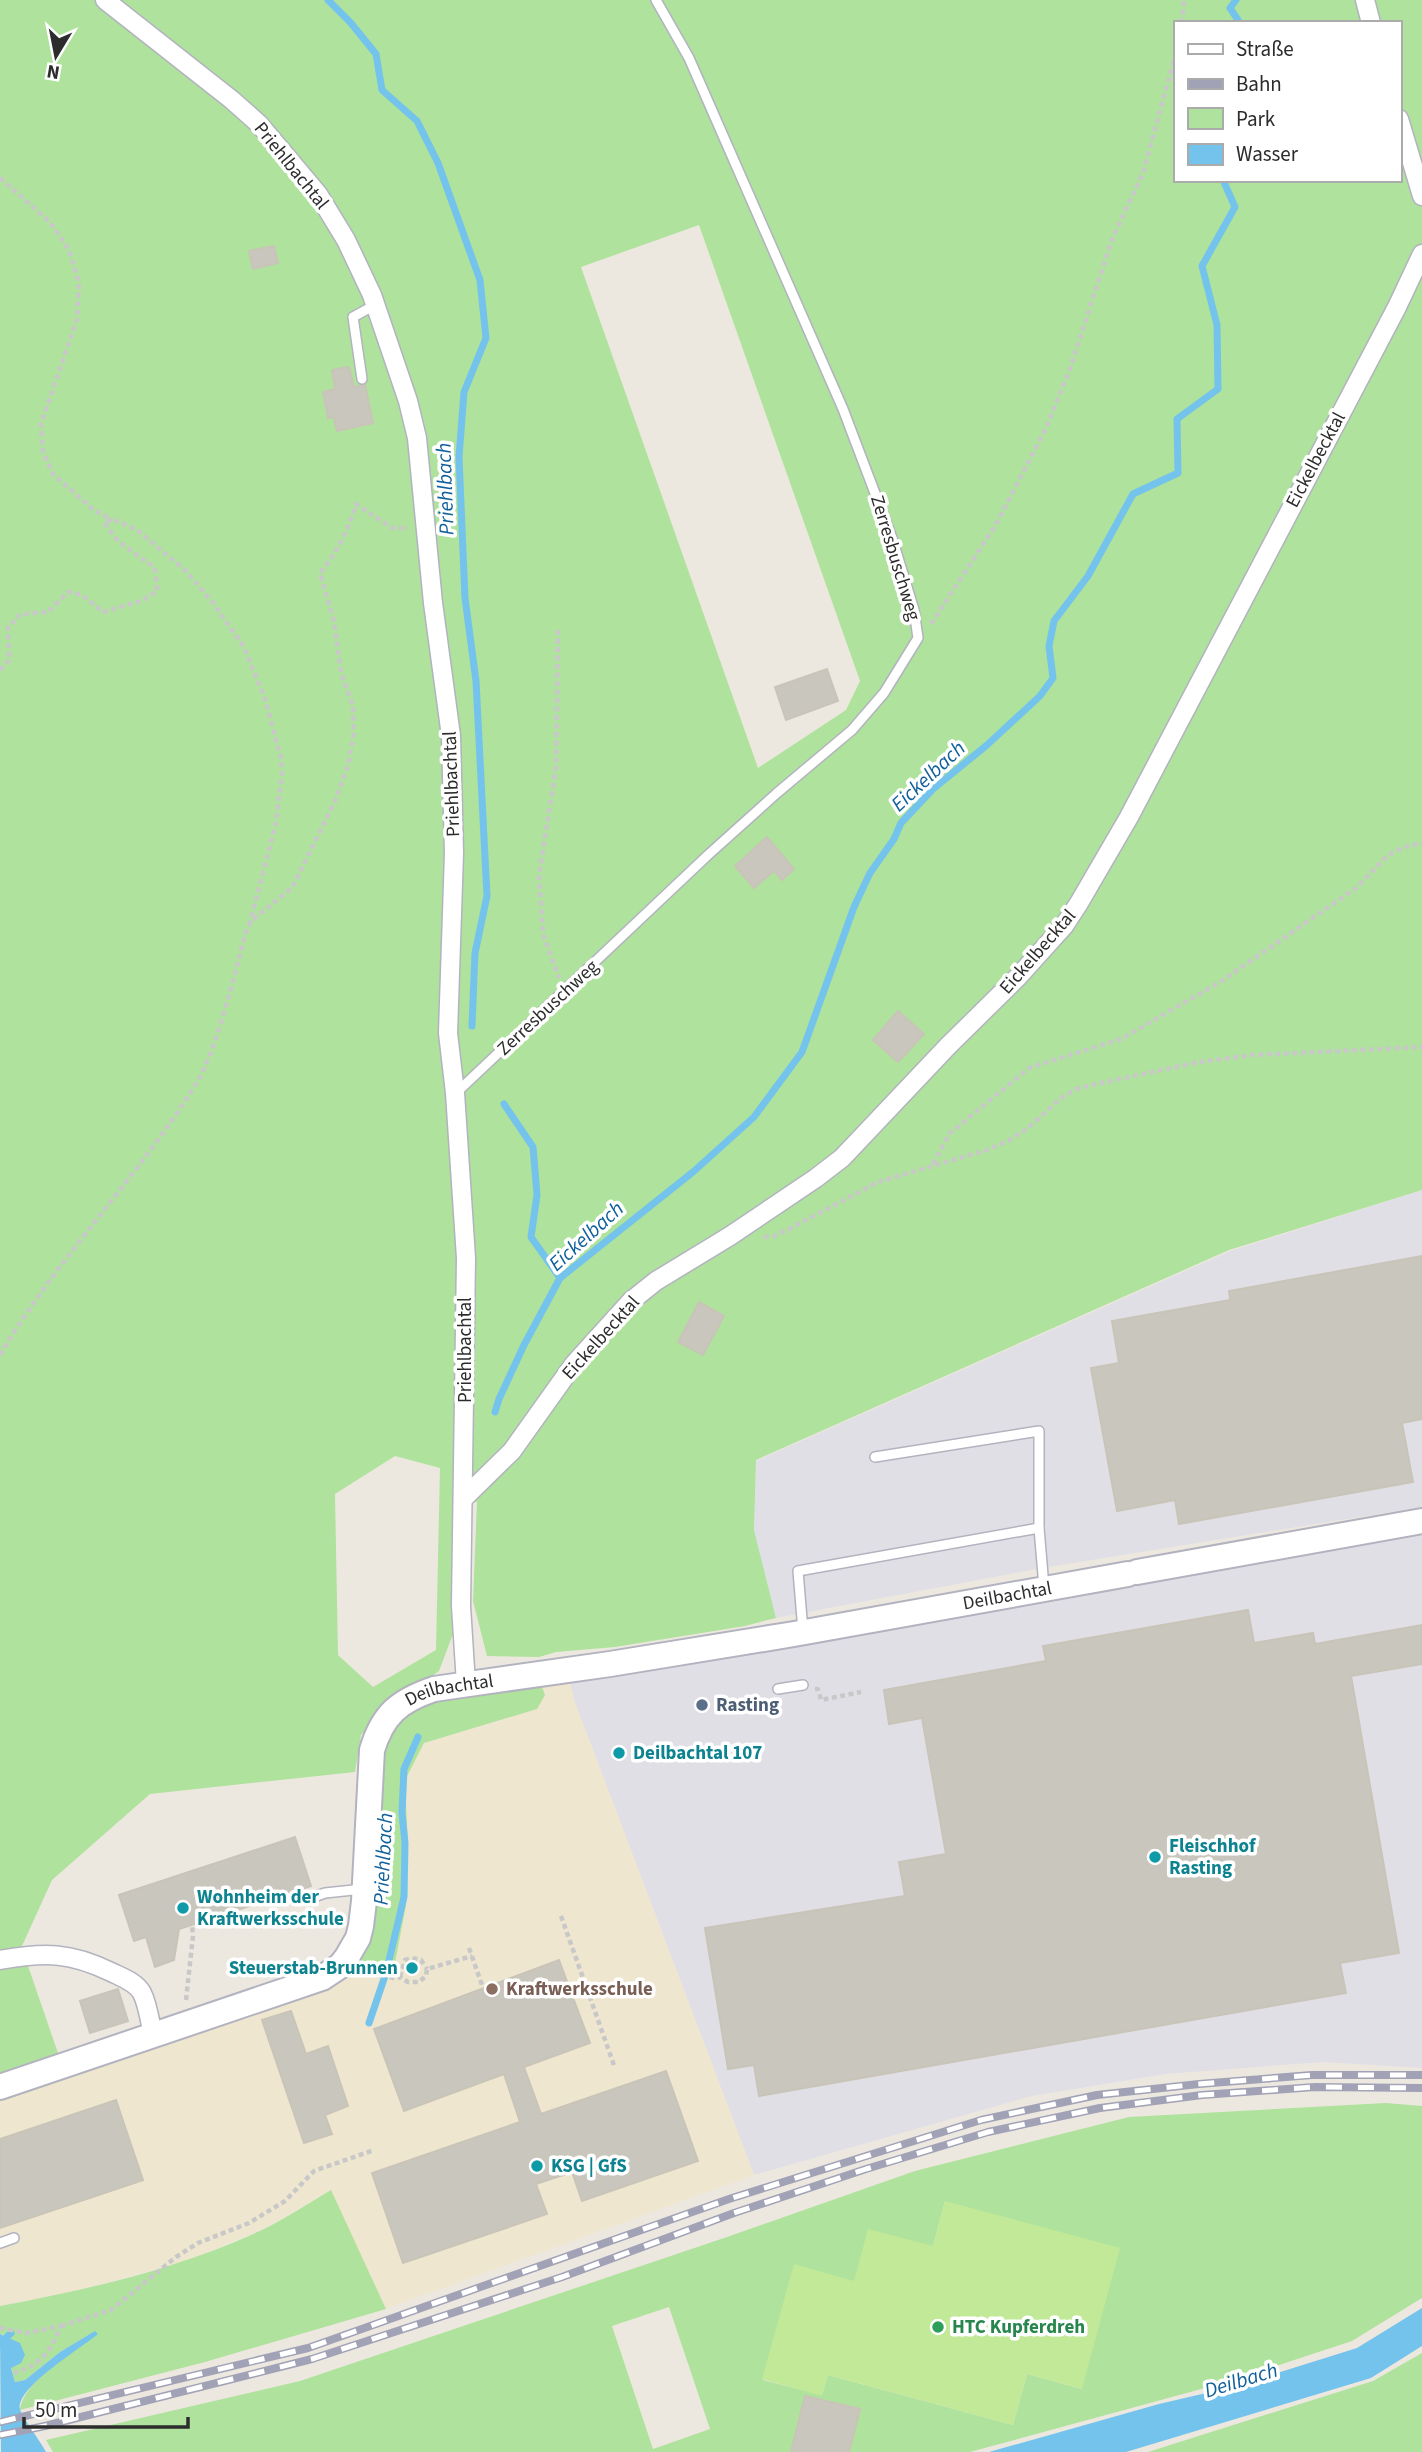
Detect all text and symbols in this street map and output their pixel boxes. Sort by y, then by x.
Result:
north arrow [21,21,91,91]
legend [1174,21,1401,182]
text: Straße [1236,34,1294,64]
text: N [45,57,62,86]
text: Bahn [1236,69,1282,99]
text: Park [1236,104,1276,134]
street label: Priehlbachtal [247,116,335,216]
text: Wasser [1236,139,1299,169]
street label: Eickelbecktal [1279,407,1353,513]
water label: Priehlbach [428,442,462,536]
street label: Zerresbuschweg [863,492,927,624]
street label: Priehlbachtal [437,730,467,837]
water label: Eickelbach [884,734,972,818]
street label: Eickelbecktal [993,904,1083,1000]
street label: Zerresbuschweg [491,954,605,1062]
water label: Eickelbach [542,1194,630,1278]
street label: Eickelbecktal [556,1290,646,1386]
street label: Priehlbachtal [452,1297,479,1403]
street label: Deilbachtal [961,1574,1054,1617]
street label: Deilbachtal [400,1667,495,1713]
place label: Rasting [716,1692,779,1719]
marker: Rasting [694,1697,710,1713]
place label: Deilbachtal 107 [633,1740,762,1767]
marker: Deilbachtal 107 [611,1745,627,1761]
water label: Priehlbach [366,1812,400,1906]
place label: Fleischhof Rasting [1169,1833,1257,1882]
marker: Fleischhof Rasting [1147,1849,1163,1865]
place label: Wohnheim der Kraftwerksschule [197,1884,344,1933]
marker: Wohnheim der Kraftwerksschule [175,1900,191,1916]
place label: Steuerstab-Brunnen [229,1955,398,1982]
marker: Steuerstab-Brunnen [404,1960,420,1976]
place label: Kraftwerksschule [506,1976,653,2003]
marker: Kraftwerksschule [484,1981,500,1997]
place label: KSG | GfS [551,2153,627,2180]
marker: KSG | GfS [529,2158,545,2174]
place label: HTC Kupferdreh [952,2314,1085,2341]
marker: HTC Kupferdreh [930,2319,946,2335]
water label: Deilbach [1201,2355,1281,2405]
scale bar [24,2386,189,2430]
text: 50 m [35,2395,77,2425]

